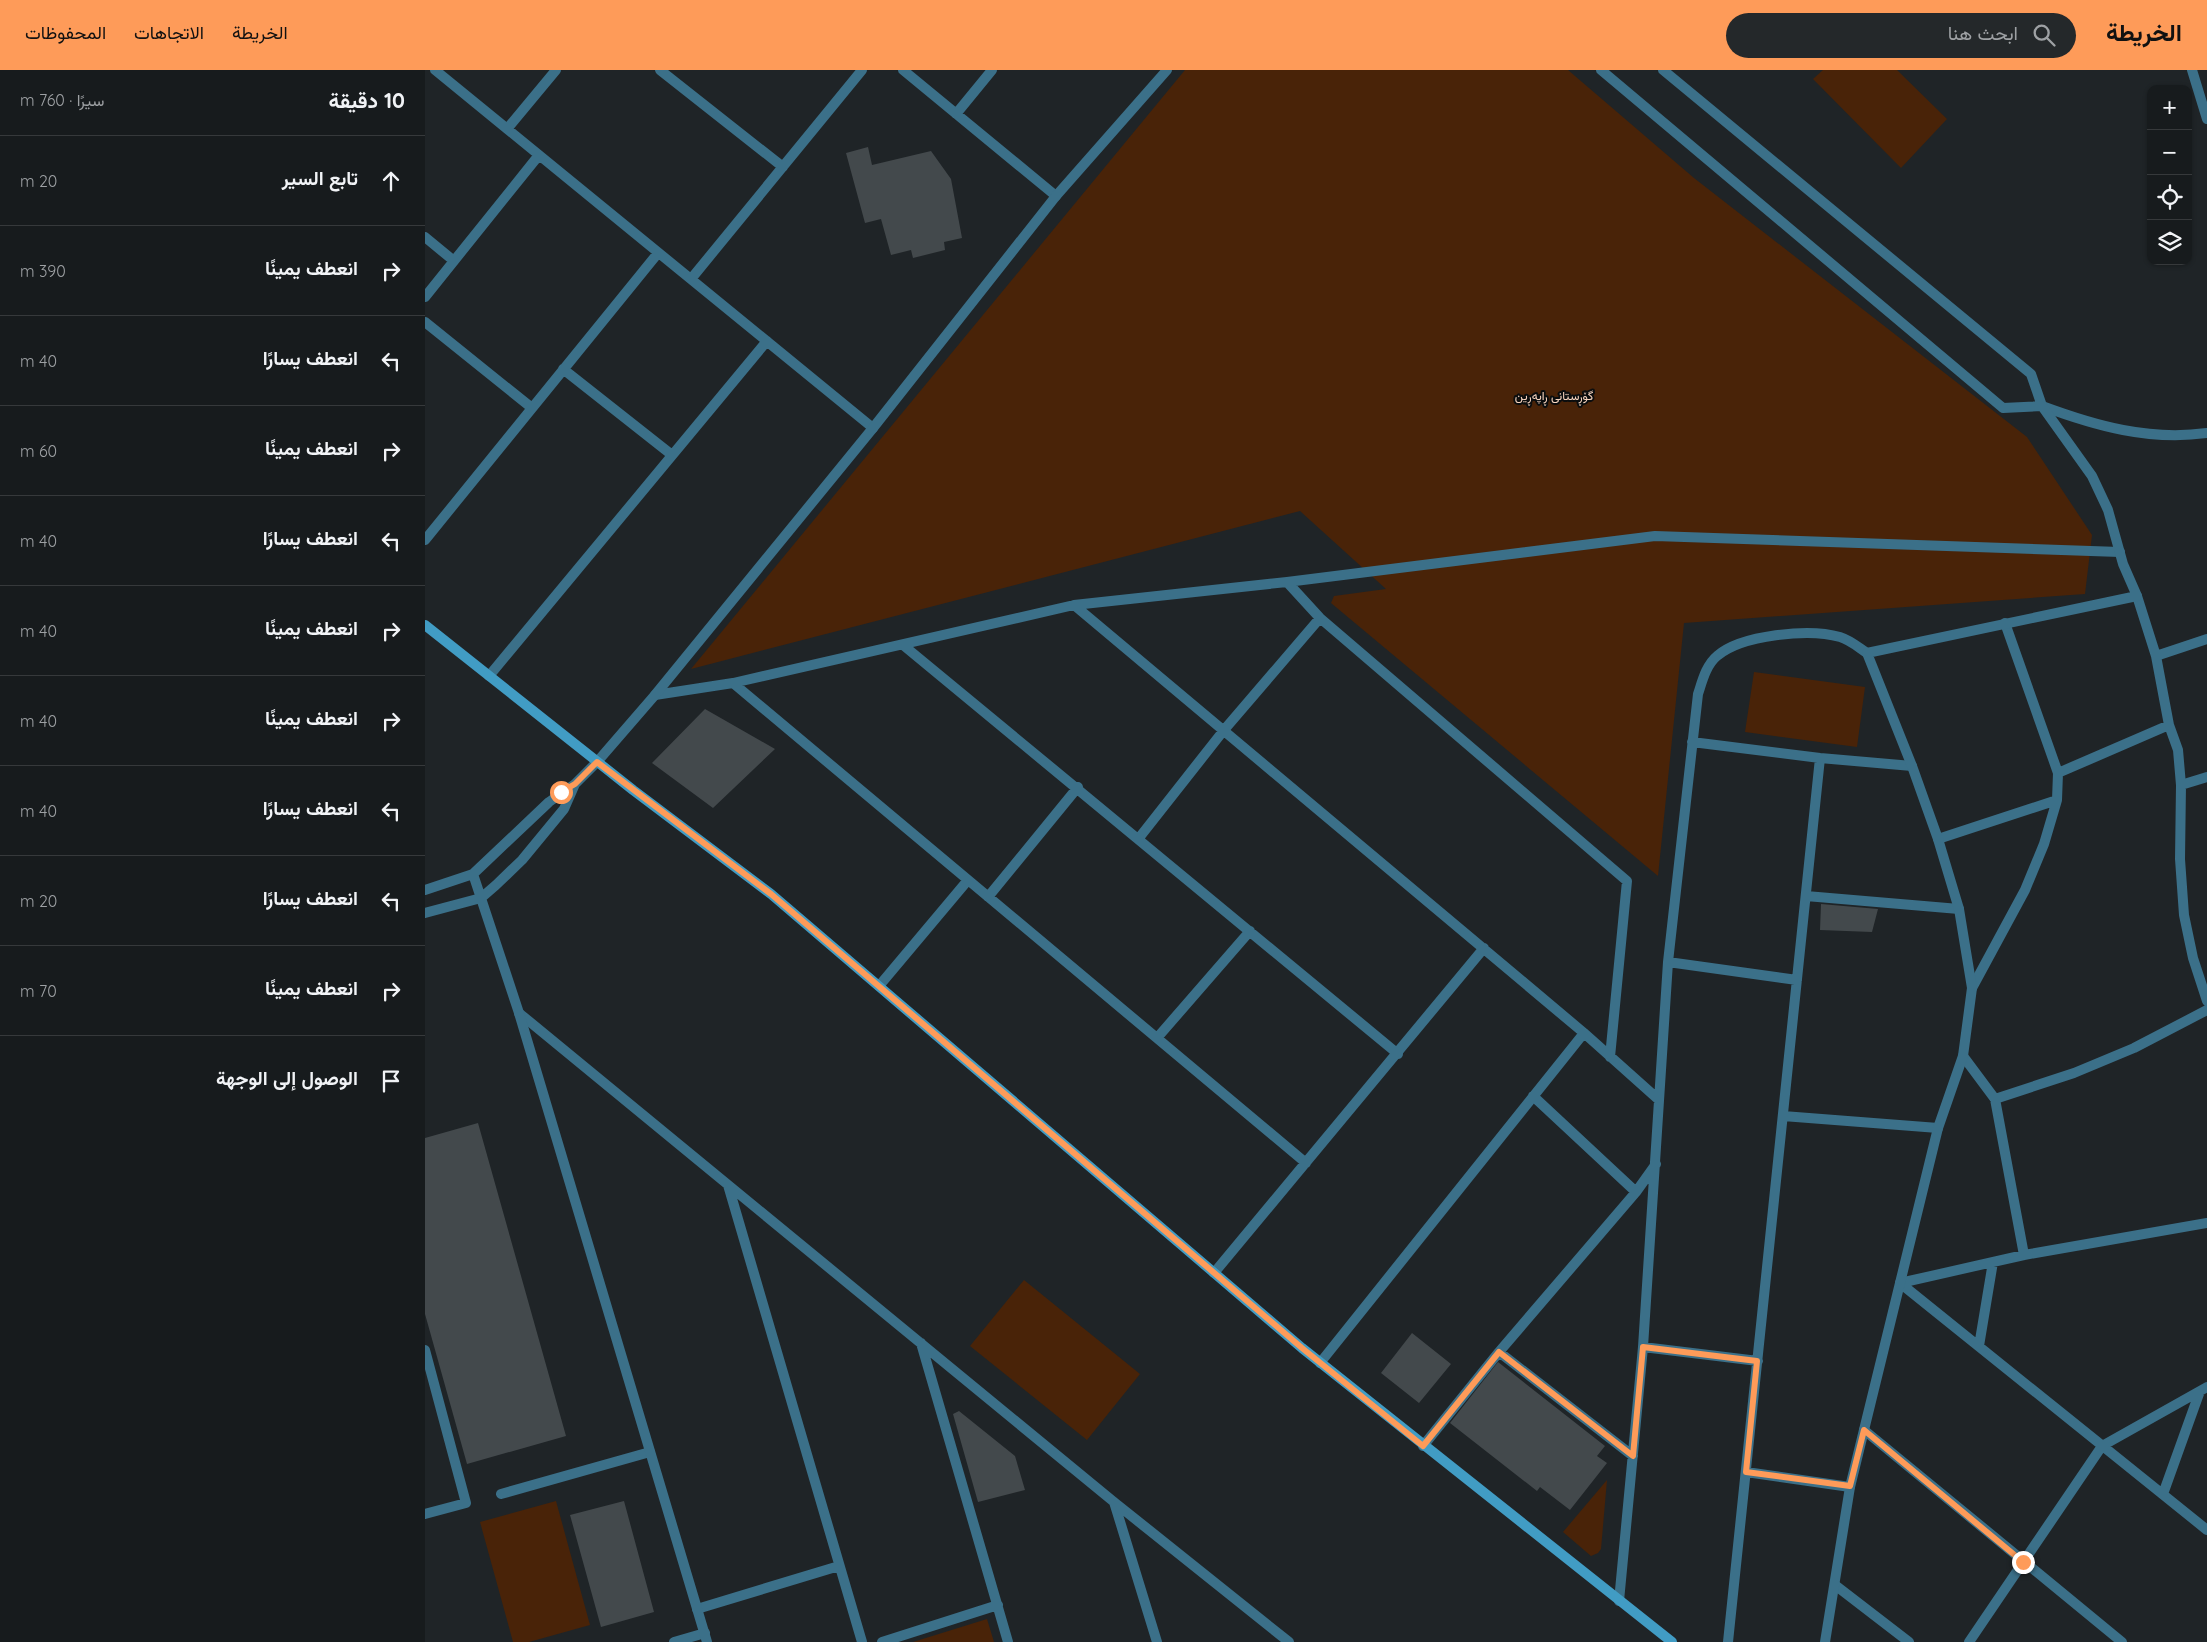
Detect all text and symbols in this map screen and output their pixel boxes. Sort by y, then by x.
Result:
search box [1726,13,2076,58]
text: الخريطة [2106,17,2182,47]
text: المحفوظات [25,21,106,44]
text: الاتجاهات [134,21,204,44]
text: الخريطة [232,21,288,44]
text: ابحث هنا [1948,21,2018,45]
icon: search [2030,21,2058,49]
map controls [2147,85,2192,265]
button: + [2147,85,2192,130]
text: 10 دقيقة [329,87,405,113]
text: سيرًا · 760 m [20,90,104,110]
button: − [2147,130,2192,175]
text: تابع السير [282,166,358,190]
icon: ahead [377,167,405,195]
text: 20 m [20,171,57,191]
button: locate [2147,175,2192,220]
button: layers [2147,220,2192,265]
text: انعطف يمينًا [265,256,358,280]
icon: right [377,257,405,285]
text: 390 m [20,261,66,281]
text: انعطف يسارًا [263,346,358,370]
icon: left [377,347,405,375]
text: 40 m [20,351,57,371]
park label: گۆڕستانی ڕاپەڕین [1515,388,1593,406]
text: انعطف يمينًا [265,436,358,460]
icon: right [377,437,405,465]
text: 60 m [20,441,57,461]
text: انعطف يسارًا [263,526,358,550]
icon: left [377,527,405,555]
text: 40 m [20,531,57,551]
text: انعطف يمينًا [265,616,358,640]
icon: right [377,617,405,645]
text: 40 m [20,621,57,641]
text: انعطف يمينًا [265,706,358,730]
icon: right [377,707,405,735]
text: 40 m [20,711,57,731]
route start [550,781,573,804]
text: انعطف يسارًا [263,796,358,820]
icon: left [377,797,405,825]
text: 40 m [20,801,57,821]
text: انعطف يسارًا [263,886,358,910]
icon: left [377,887,405,915]
text: 20 m [20,891,57,911]
text: انعطف يمينًا [265,976,358,1000]
icon: right [377,977,405,1005]
text: 70 m [20,981,57,1001]
text: الوصول إلى الوجهة [216,1066,358,1090]
icon: arrive [377,1067,405,1095]
route end [2012,1551,2035,1574]

